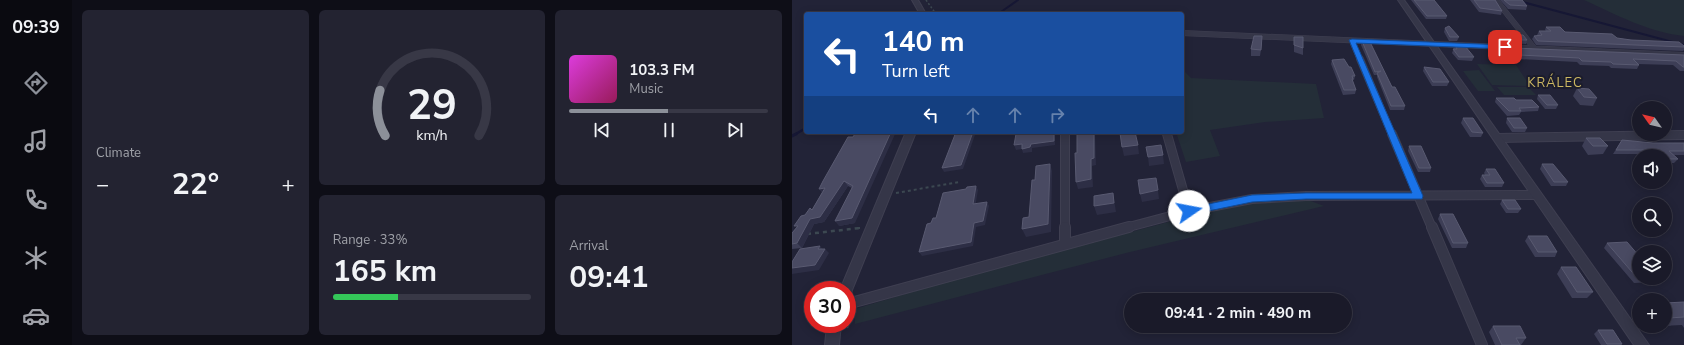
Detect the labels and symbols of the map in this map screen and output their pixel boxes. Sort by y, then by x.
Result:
pin [1488,30,1522,64]
district label: KRÁLEC [1527,73,1583,92]
north arrow [1632,101,1672,141]
position arrow [1168,190,1210,232]
speed limit sign: 30 [804,281,856,333]

